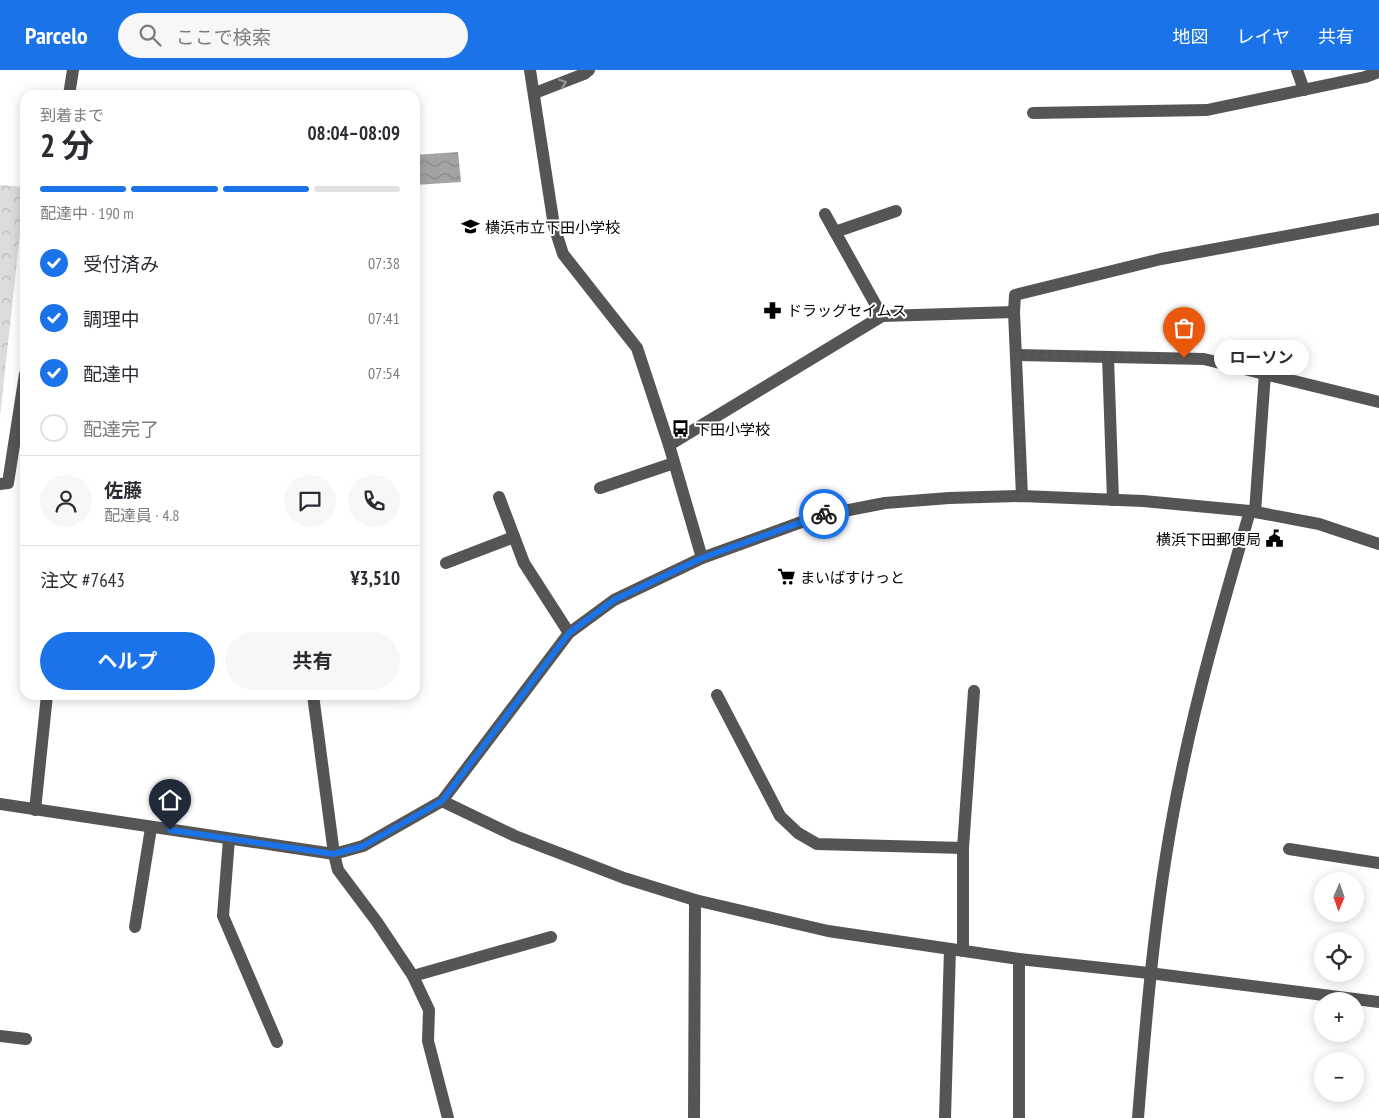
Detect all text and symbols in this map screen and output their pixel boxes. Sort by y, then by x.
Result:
search box [118,13,468,58]
text: Parcelo [25,20,88,51]
icon: search [136,21,164,49]
text: ここで検索 [176,25,271,49]
text: 地図 [1173,25,1209,48]
text: レイヤ [1237,25,1290,48]
text: 共有 [1318,25,1354,48]
one-way arrow [558,78,567,89]
text: 到着まで [40,105,104,125]
text: 08:04–08:09 [307,121,400,145]
text: 2 分 [40,124,94,166]
text: 配達中 · 190 m [40,203,134,223]
school or university icon: 横浜市立下田小学校 [461,217,481,237]
place label: 横浜市立下田小学校 [485,218,620,237]
icon: check [40,249,68,277]
text: 受付済み [83,252,159,276]
text: 07:38 [368,253,400,273]
pharmacy icon: ドラッグセイムス [763,300,783,320]
place label: ドラッグセイムス [787,301,907,320]
icon: check [40,304,68,332]
text: 調理中 [83,307,140,331]
pin [1163,307,1205,358]
text: 07:41 [368,308,400,328]
icon: bag [1170,314,1198,342]
callout: ローソン [1214,340,1309,376]
text: ローソン [1229,347,1294,367]
icon: check [40,359,68,387]
text: 配達中 [83,362,140,386]
text: 07:54 [368,363,400,383]
text: 配達完了 [83,417,159,441]
bus stop icon: 下田小学校 [671,419,691,439]
place label: 下田小学校 [695,420,770,439]
button: person [40,475,92,527]
button: chat [284,475,336,527]
button: phone [348,475,400,527]
text: 佐藤 [104,478,142,502]
courier [799,489,849,539]
icon: bike [810,500,838,528]
text: 配達員 · 4.8 [104,505,179,525]
public building icon: 横浜下田郵便局 [1265,529,1285,549]
place label: 横浜下田郵便局 [1156,530,1261,549]
text: ¥3,510 [350,566,400,590]
supermarket icon: まいばすけっと [776,567,796,587]
text: 注文 #7643 [40,568,125,592]
place label: まいばすけっと [800,568,905,587]
button: ヘルプ [40,632,215,690]
button: 共有 [225,632,400,690]
pin [149,779,191,830]
icon: home [156,786,184,814]
north arrow [1314,872,1364,922]
map controls [1314,872,1364,1102]
button: locate [1314,932,1364,982]
button: + [1314,992,1364,1042]
button: − [1314,1052,1364,1102]

